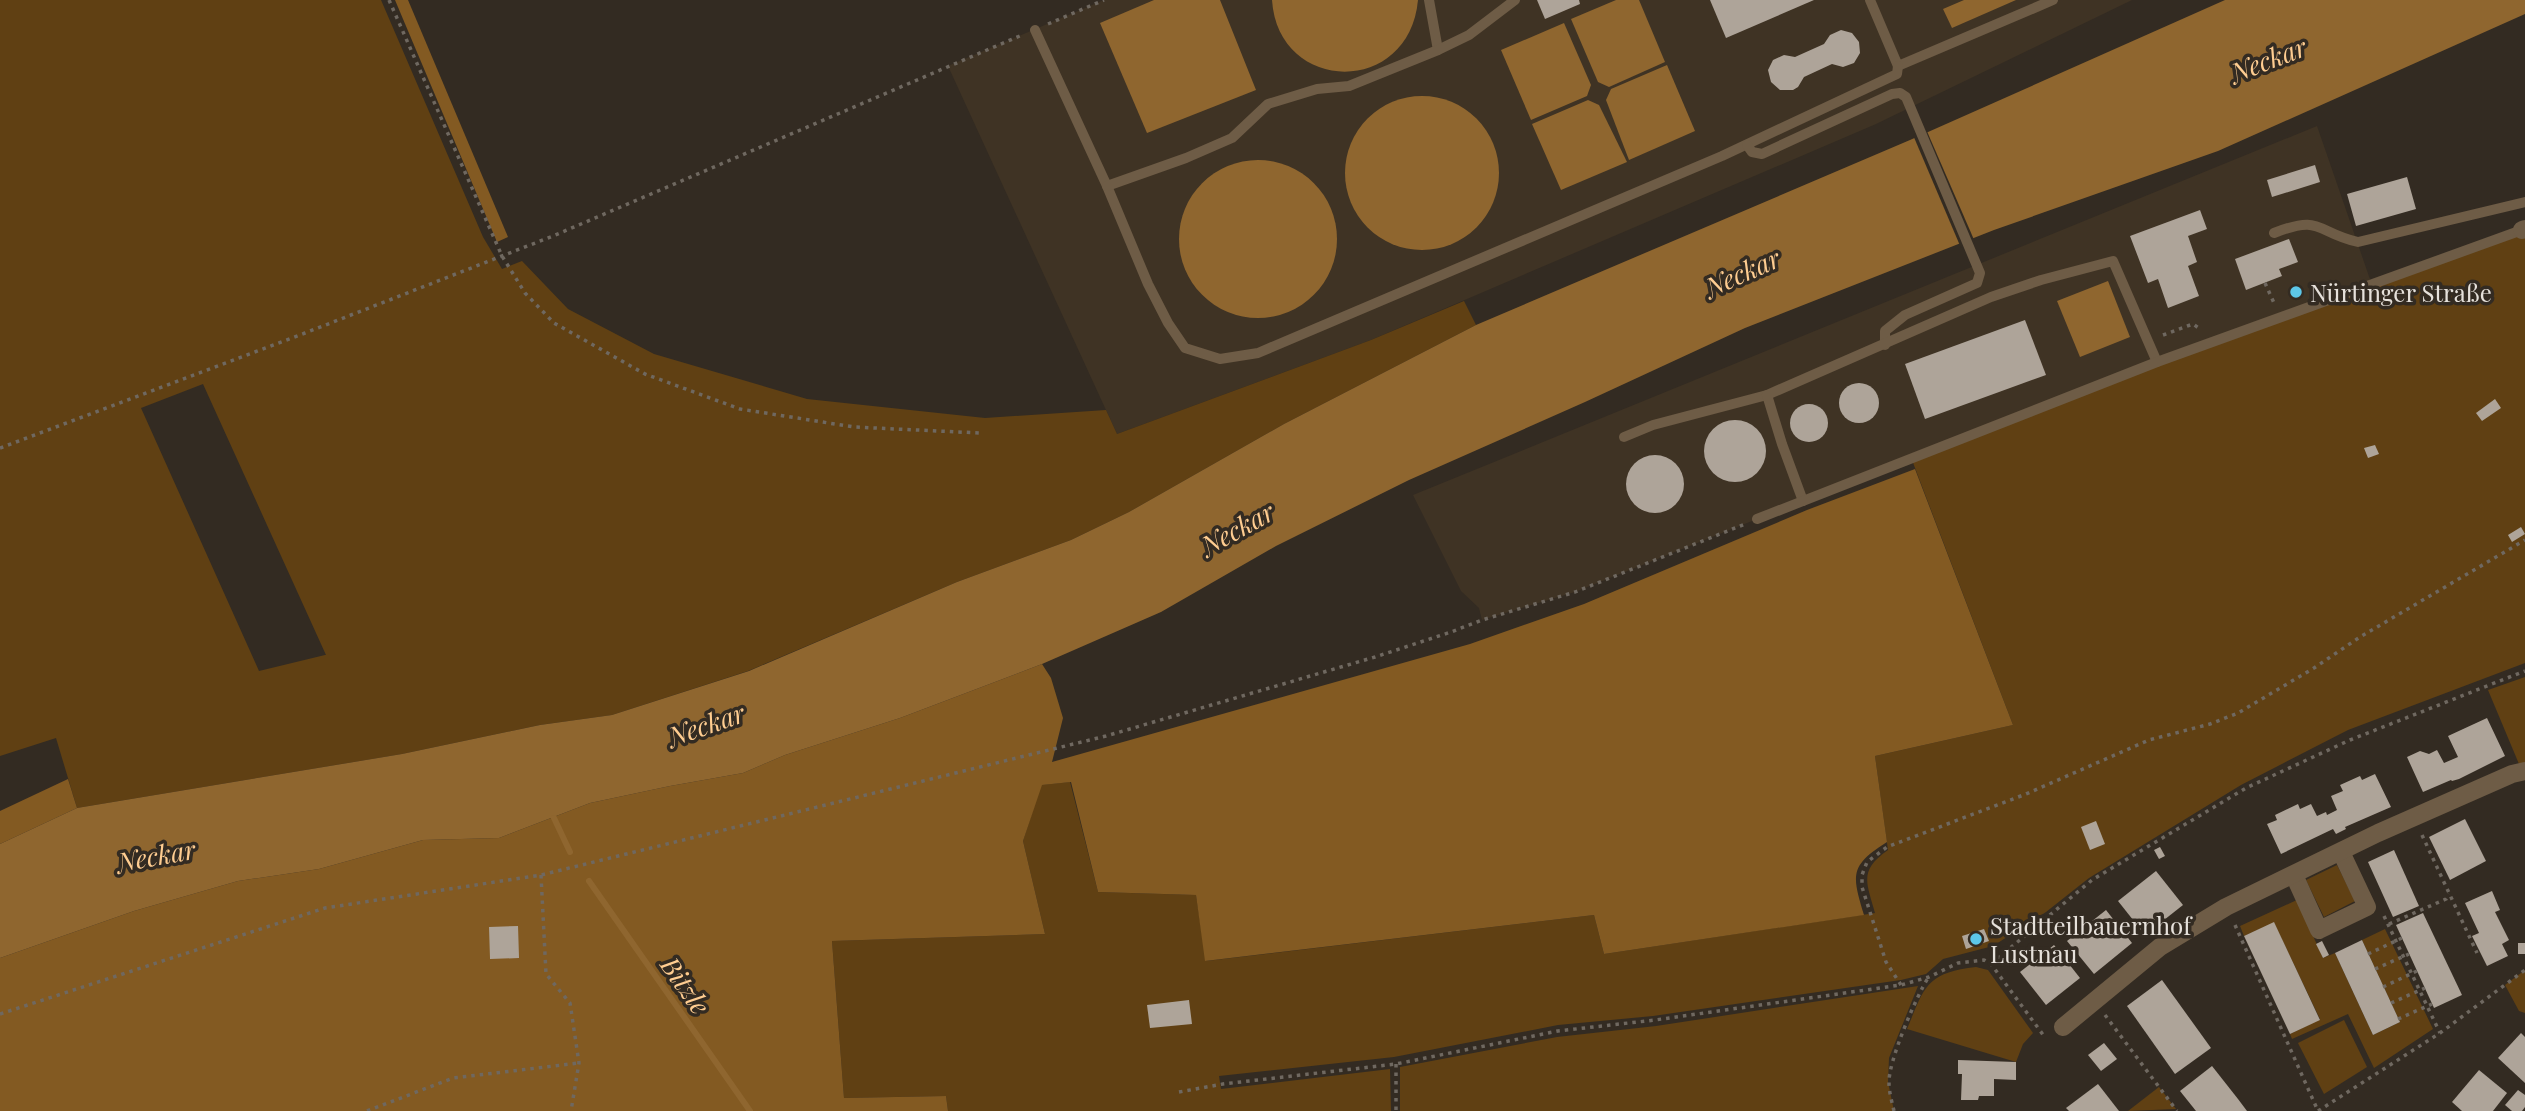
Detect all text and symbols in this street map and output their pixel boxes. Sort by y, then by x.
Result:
water label: Neckar [2223,28,2312,90]
water label: Neckar [1697,240,1786,305]
place label: Nürtinger Straße [2310,276,2492,308]
marker: Nürtinger Straße [2288,284,2304,300]
water label: Neckar [1192,493,1281,563]
water label: Neckar [661,694,750,754]
water label: Neckar [112,831,199,879]
place label: Stadtteilbauernhof Lustnau [1990,909,2193,969]
marker: Stadtteilbauernhof Lustnau [1968,931,1984,947]
water label: Bitzle [653,948,718,1021]

